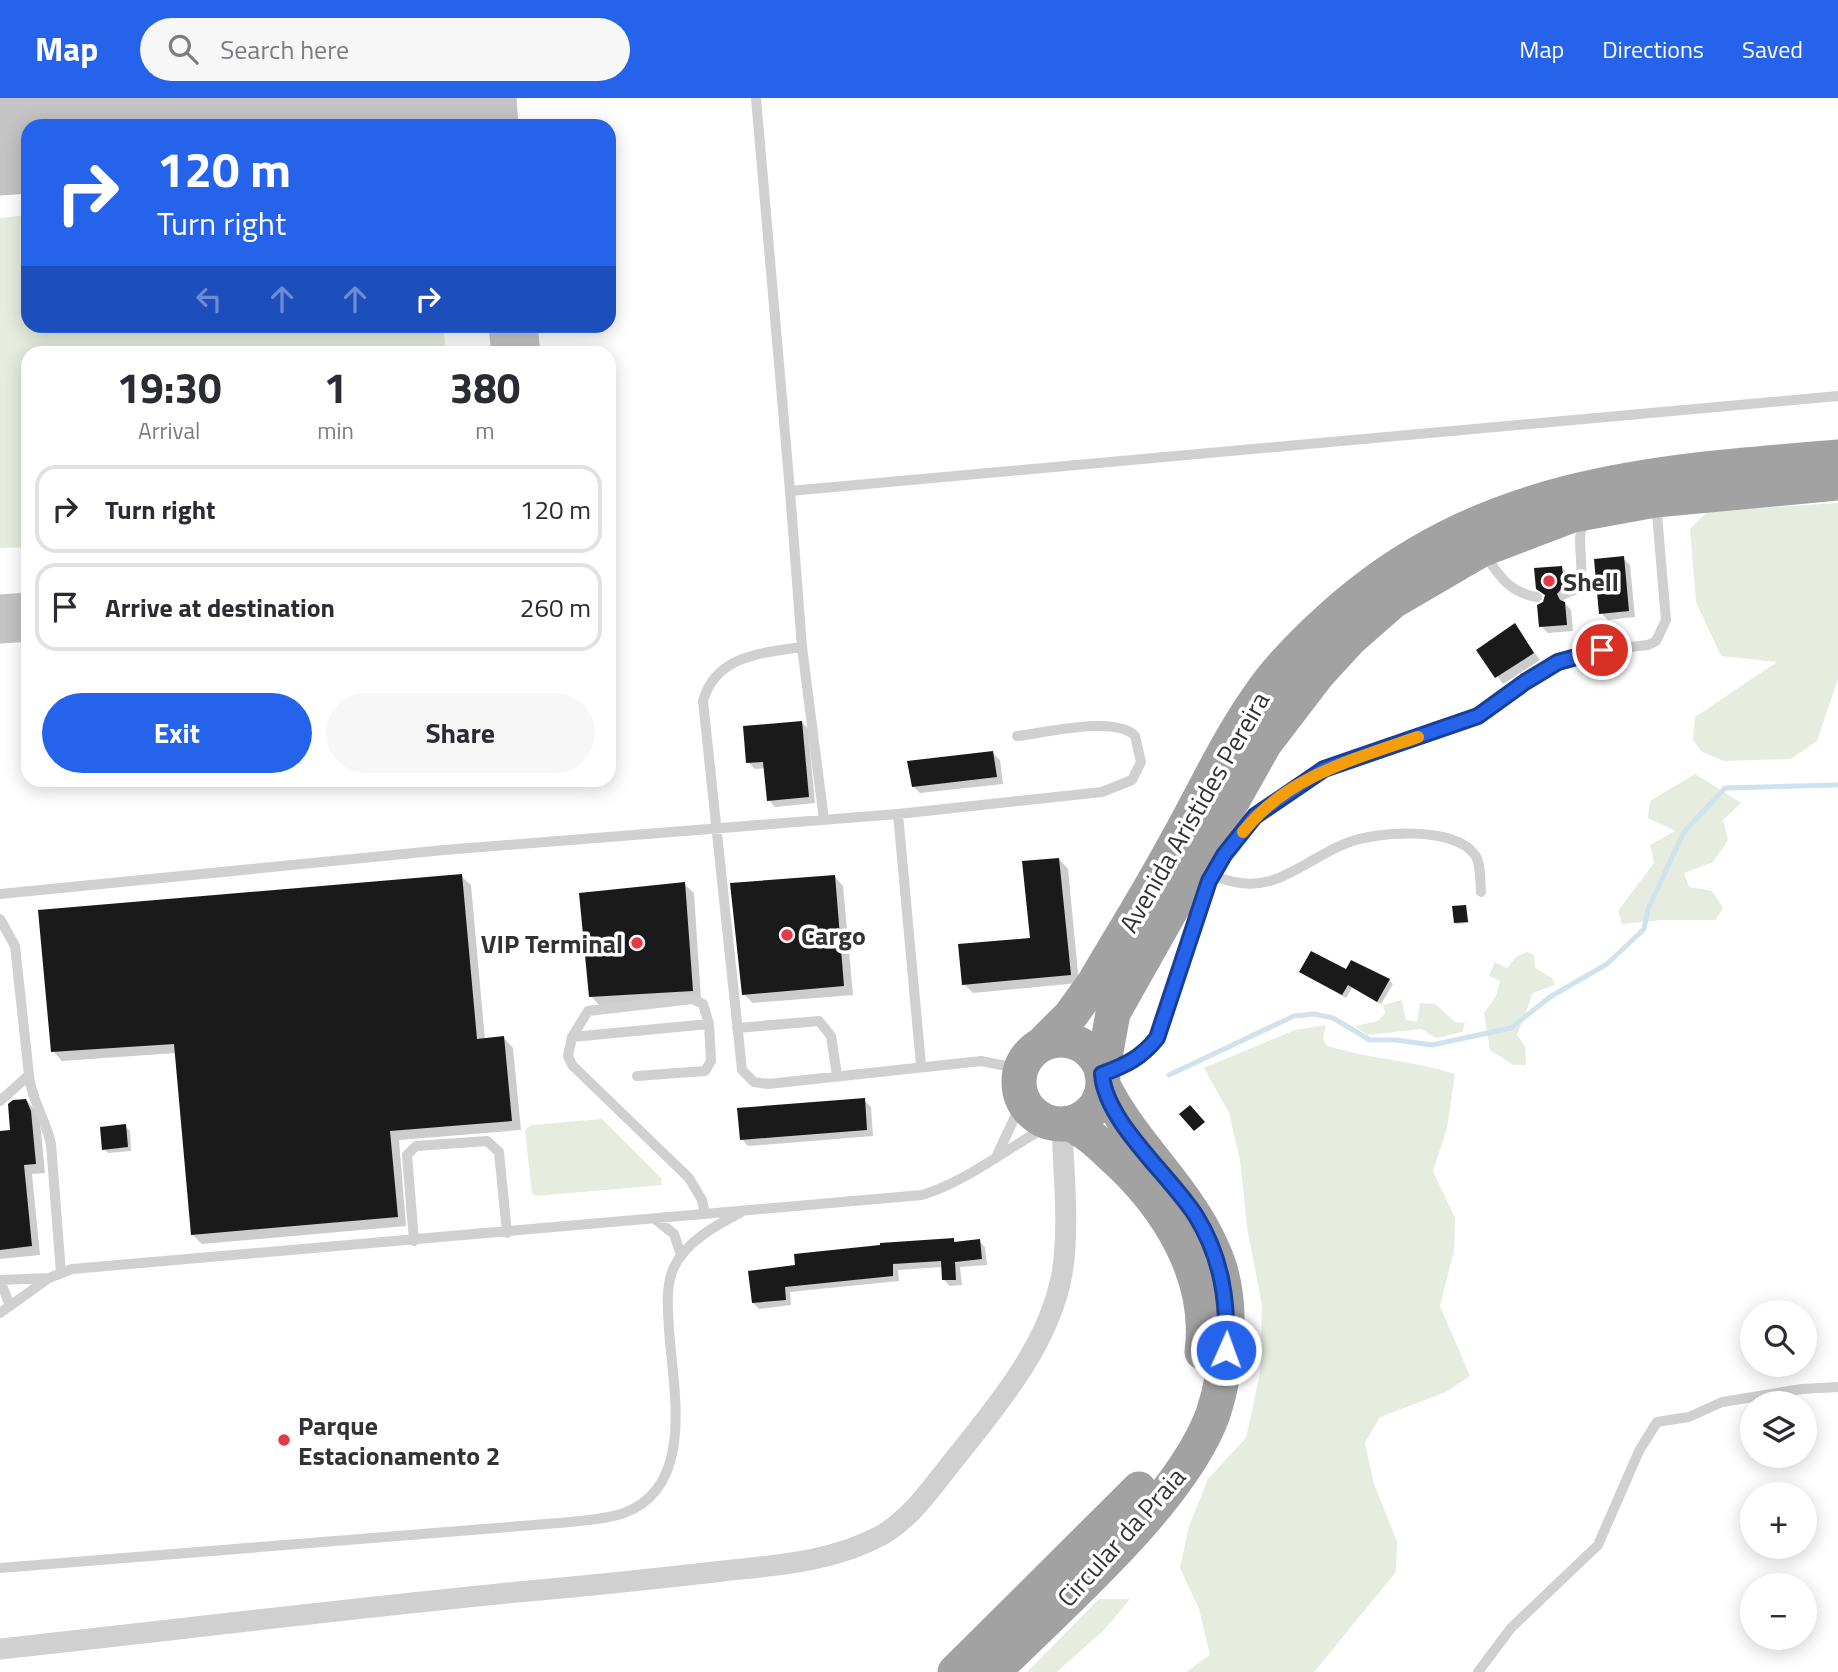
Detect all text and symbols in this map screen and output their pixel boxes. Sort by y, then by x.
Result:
search box [140,18,630,81]
text: Map [35,24,98,74]
icon: search [164,30,202,68]
text: Search here [220,30,349,69]
text: Map [1519,31,1564,67]
text: Directions [1602,31,1704,67]
text: Saved [1742,31,1803,67]
text: 120 m [157,131,291,206]
icon: right [42,147,133,238]
text: Turn right [157,199,286,247]
icon: left [190,280,228,318]
icon: ahead [263,280,301,318]
icon: ahead [336,280,374,318]
icon: right [409,280,447,318]
text: 19:30 [117,355,222,419]
text: 1 [324,355,347,419]
text: 380 [450,355,520,419]
text: Arrival [138,413,200,448]
text: min [317,413,354,448]
text: m [475,413,495,448]
icon: right [46,490,84,528]
text: Turn right [105,490,216,529]
text: 120 m [520,490,591,529]
place label: Shell [1563,562,1619,601]
marker: Shell [1541,573,1557,589]
icon: arrive [46,588,84,626]
text: Arrive at destination [105,588,335,627]
text: 260 m [520,588,591,627]
pin [1572,620,1632,680]
icon: arrive [1583,631,1621,669]
street label: Avenida Aristides Pereira [1109,684,1279,940]
button: Exit [42,693,312,773]
button: Share [326,693,595,773]
place label: Cargo [801,916,866,955]
place label: VIP Terminal [481,924,623,963]
marker: Cargo [779,927,795,943]
marker: VIP Terminal [629,935,645,951]
map controls [1740,1300,1817,1650]
button: search [1740,1300,1817,1377]
position arrow [1189,1313,1263,1387]
button: layers [1740,1391,1817,1468]
place label: Parque Estacionamento 2 [298,1406,500,1475]
marker: Parque Estacionamento 2 [276,1432,292,1448]
street label: Circular da Praia [1048,1459,1194,1615]
button: + [1740,1482,1817,1559]
button: − [1740,1573,1817,1650]

